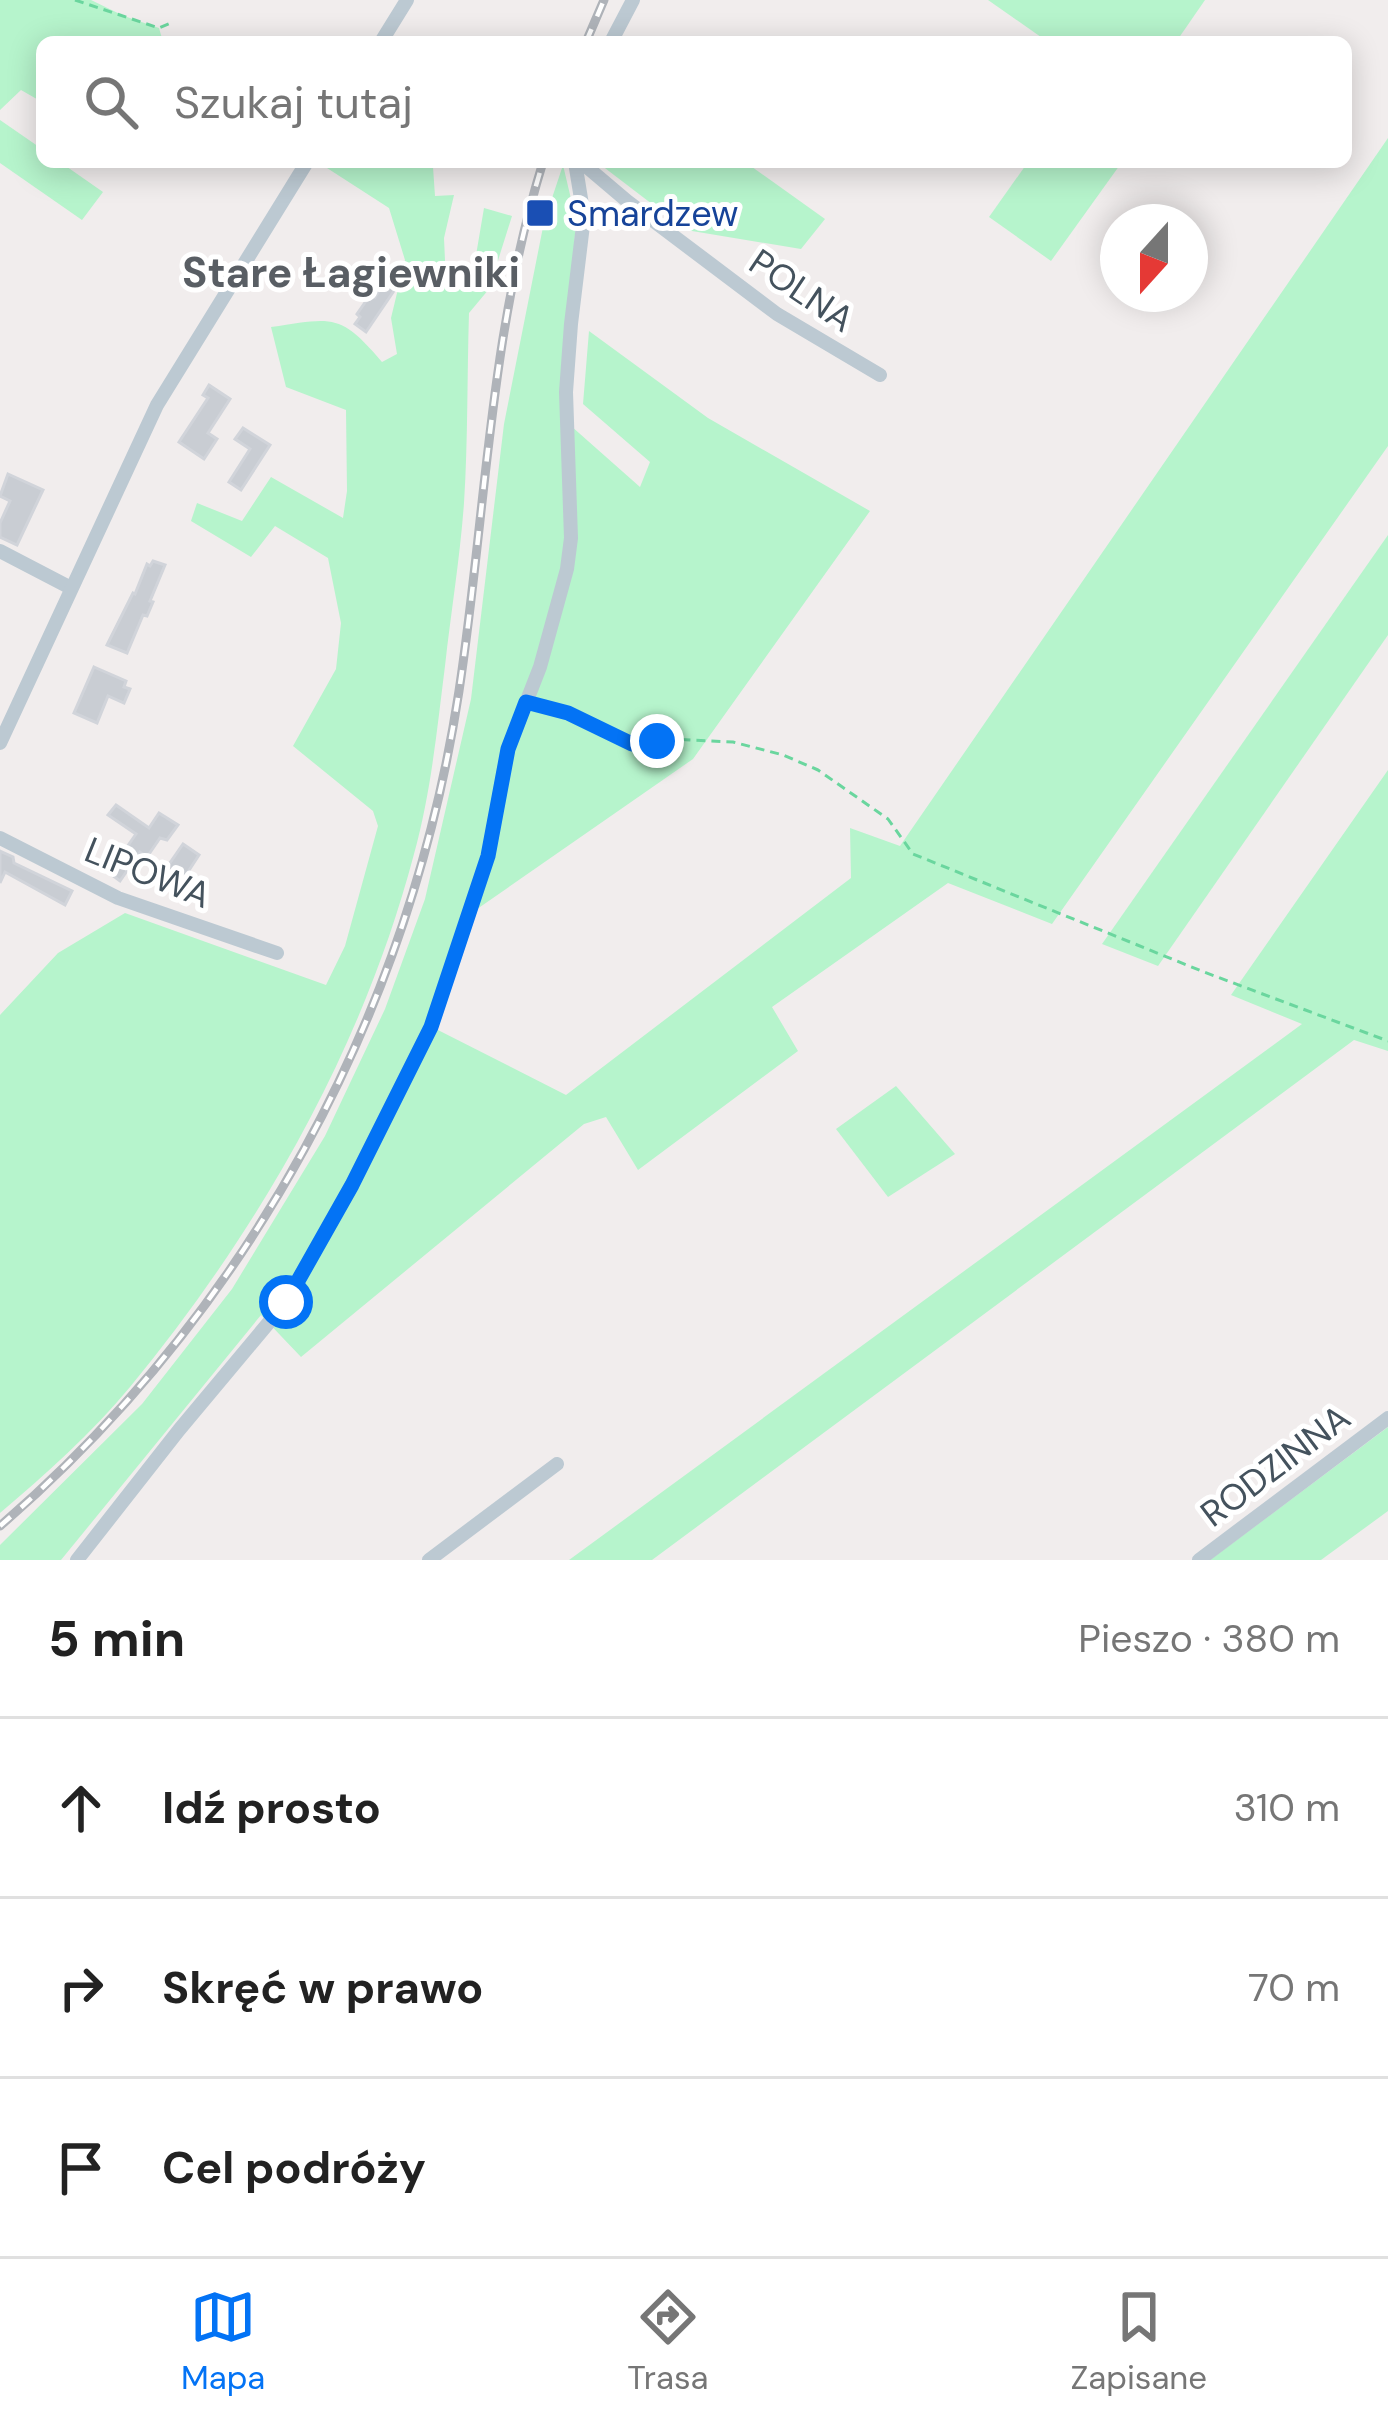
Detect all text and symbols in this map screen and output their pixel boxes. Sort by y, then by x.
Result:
search box [36,36,1352,168]
icon: search [78,69,144,135]
text: Szukaj tutaj [174,73,413,132]
place label: Smardzew [567,190,738,237]
marker: Smardzew [524,197,556,229]
north arrow [1100,204,1208,312]
street label: POLNA [740,238,863,342]
district label: Stare Łagiewniki [182,245,520,300]
route end [630,714,684,768]
street label: LIPOWA [78,826,218,919]
route start [259,1275,313,1329]
street label: RODZINNA [1191,1394,1360,1537]
text: 5 min [48,1605,185,1672]
text: Pieszo · 380 m [1078,1613,1340,1664]
icon: ahead [48,1775,114,1841]
text: Idź prosto [162,1778,381,1837]
text: 310 m [1234,1782,1340,1833]
icon: right [48,1955,114,2021]
text: Skręć w prawo [162,1958,483,2017]
text: 70 m [1248,1962,1340,2013]
icon: arrive [48,2135,114,2201]
text: Cel podróży [162,2138,426,2197]
tab: Mapa [181,2284,265,2399]
tab: Trasa [627,2284,709,2399]
tab: Zapisane [1070,2284,1207,2399]

